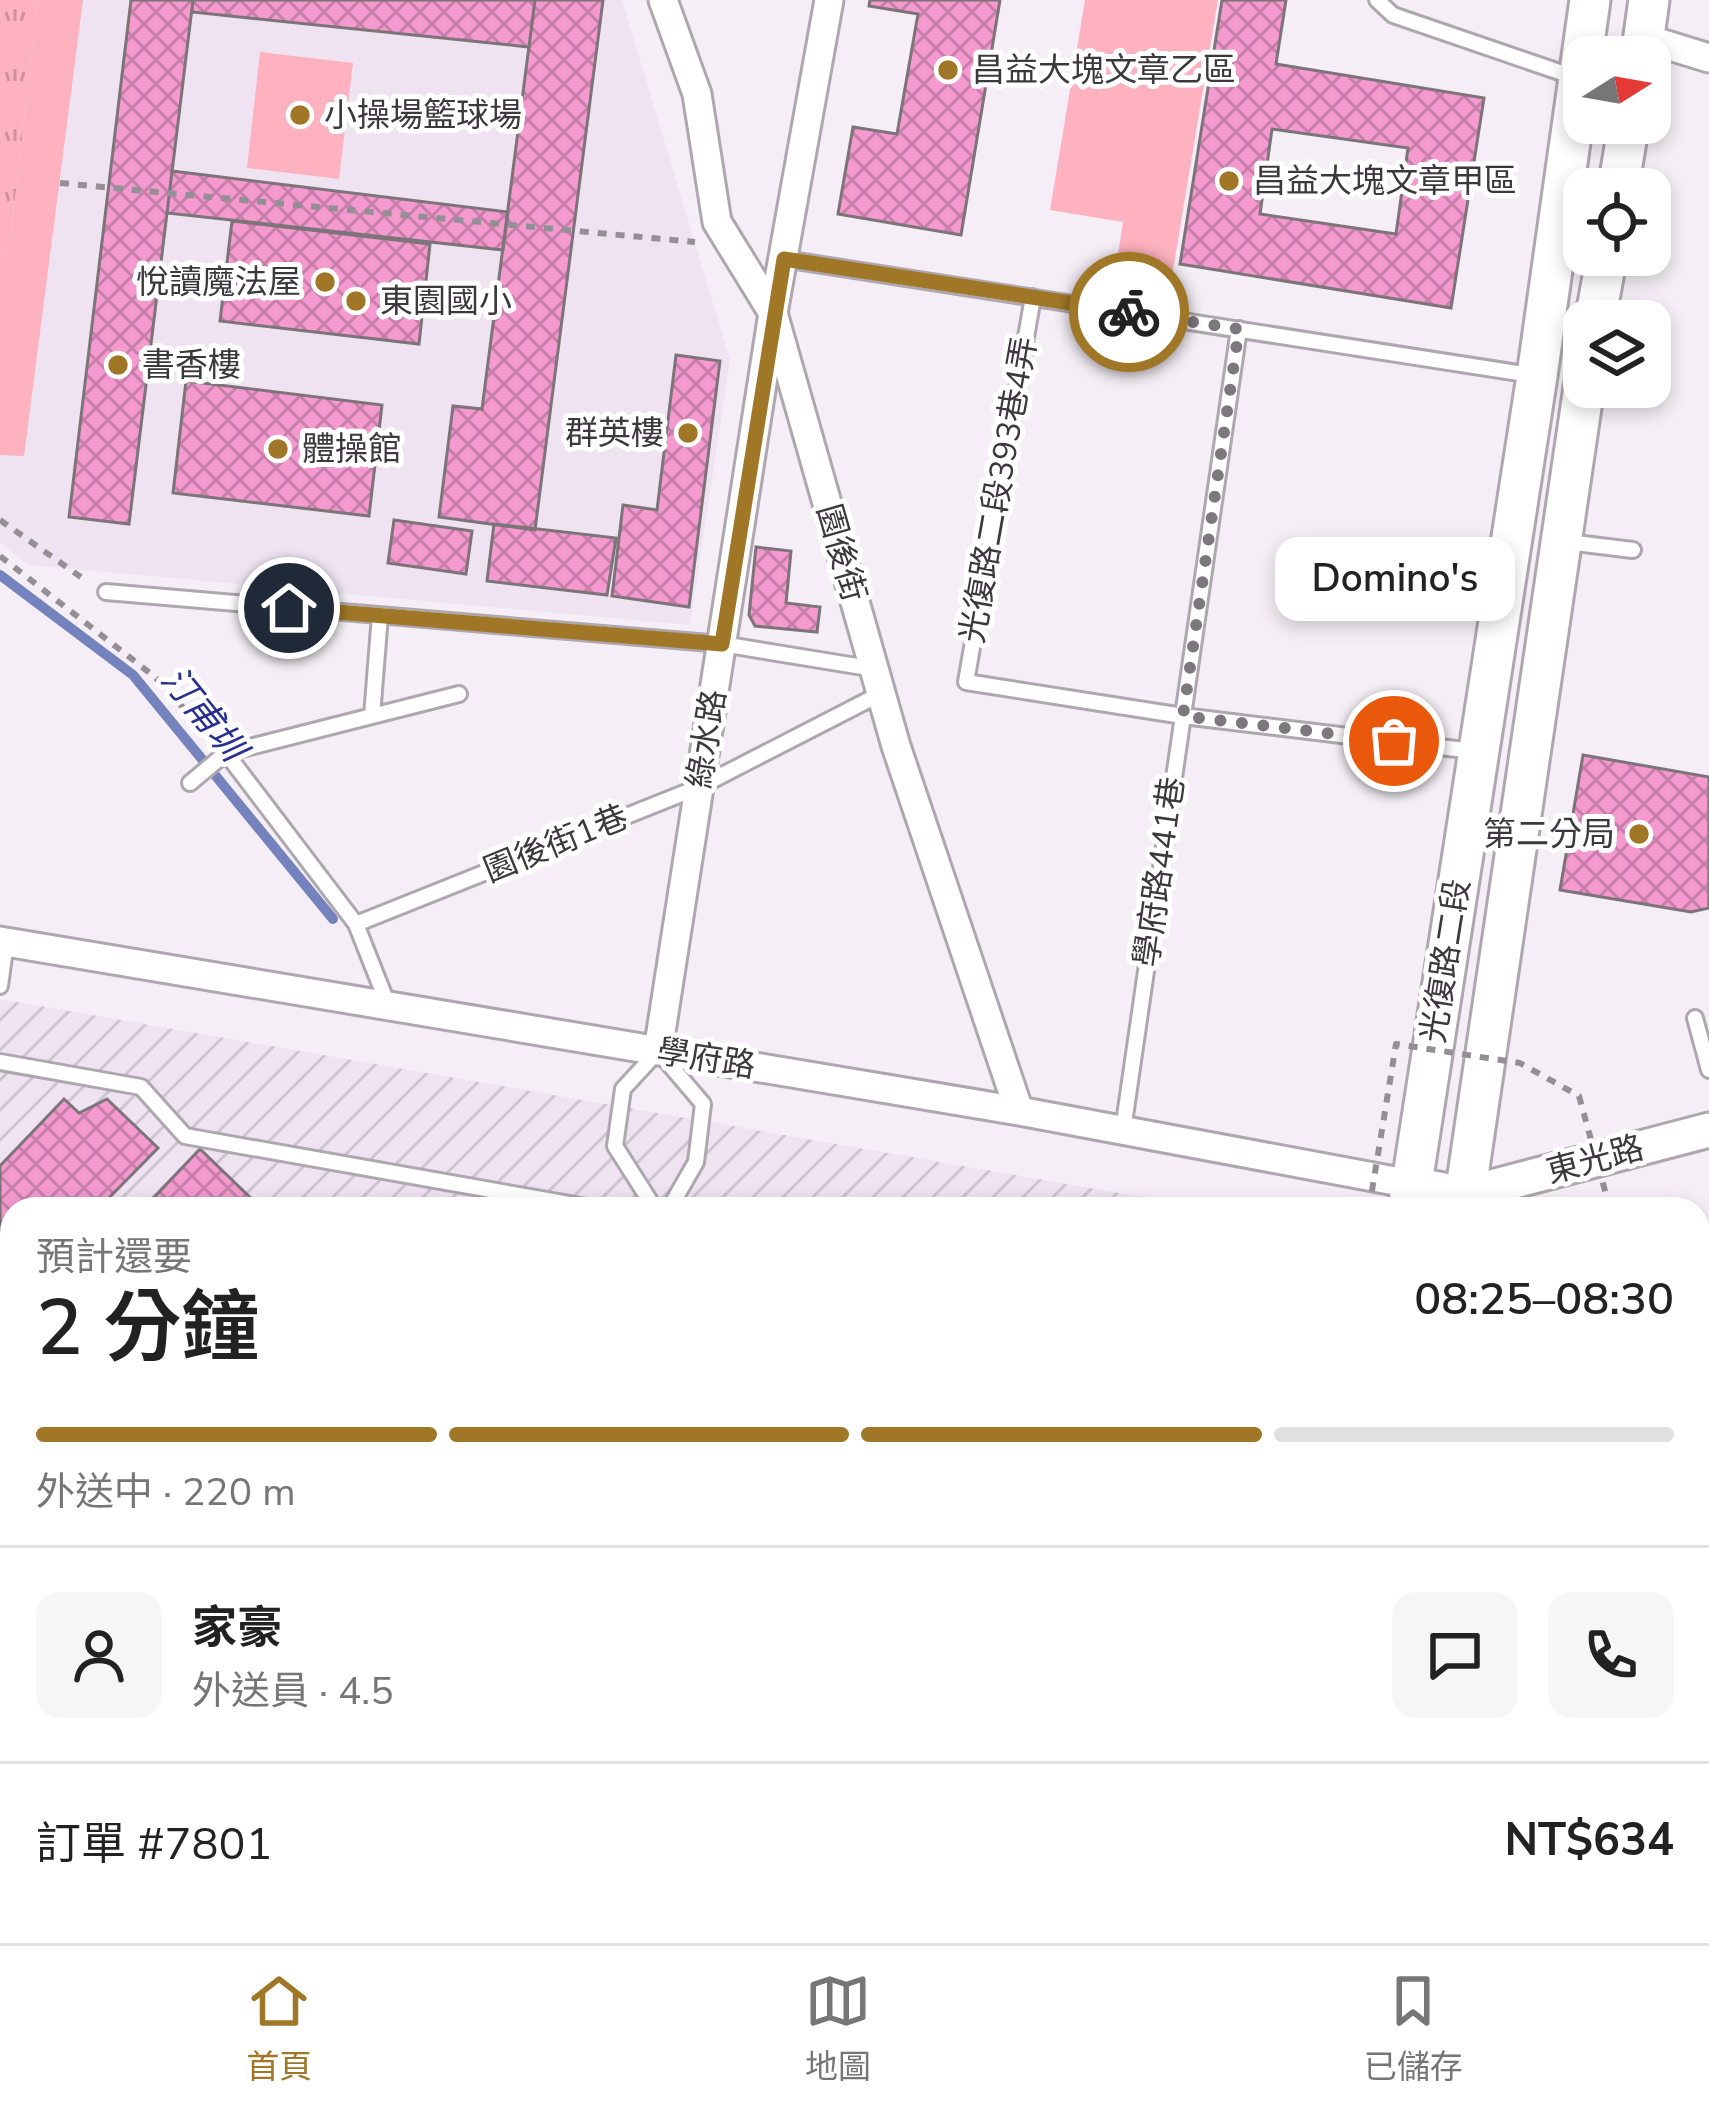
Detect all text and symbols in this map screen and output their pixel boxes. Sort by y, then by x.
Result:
north arrow [1563,36,1671,144]
map controls [1563,36,1671,408]
place label: 昌益大塊文章乙區 [972,48,1236,93]
marker: 昌益大塊文章乙區 [935,57,961,83]
place label: 小操場籃球場 [324,93,522,138]
marker: 小操場籃球場 [287,102,313,128]
place label: 昌益大塊文章甲區 [1253,159,1517,204]
marker: 昌益大塊文章甲區 [1216,168,1242,194]
button: locate [1563,168,1671,276]
courier [1069,252,1189,372]
place label: 悅讀魔法屋 [136,260,301,305]
marker: 悅讀魔法屋 [312,269,338,295]
place label: 東園國小 [380,279,512,324]
icon: bike [1096,279,1162,345]
marker: 東園國小 [343,288,369,314]
button: layers [1563,300,1671,408]
street label: 光復路二段393巷4弄 [950,333,1048,647]
place label: 書香樓 [142,343,241,388]
marker: 書香樓 [105,352,131,378]
place label: 群英樓 [565,411,664,456]
marker: 群英樓 [675,420,701,446]
place label: 體操館 [302,427,401,472]
marker: 體操館 [265,436,291,462]
street label: 園後街 [806,499,876,607]
callout: Domino's [1274,537,1514,621]
text: Domino's [1312,552,1478,605]
pin [238,557,340,659]
icon: home [256,575,322,641]
water label: 汀甫圳 [150,657,259,775]
street label: 綠水路 [677,687,737,791]
pin [1343,690,1445,792]
icon: bag [1361,708,1427,774]
street label: 學府路441巷 [1124,774,1196,970]
street label: 園後街1巷 [477,795,635,893]
place label: 第二分局 [1483,812,1615,857]
marker: 第二分局 [1626,821,1652,847]
street label: 光復路二段 [1411,876,1481,1046]
street label: 學府路 [654,1029,758,1089]
street label: 東光路 [1541,1125,1649,1195]
text: 預計還要 [36,1231,192,1284]
text: 08:25–08:30 [1414,1269,1674,1330]
text: 2 分鐘 [36,1275,259,1382]
text: 外送中 · 220 m [36,1466,296,1519]
button: person [36,1592,162,1718]
button: chat [1392,1592,1518,1718]
button: phone [1548,1592,1674,1718]
text: 家豪 [192,1598,282,1659]
text: 外送員 · 4.5 [192,1665,394,1718]
text: NT$634 [1504,1810,1674,1871]
text: 訂單 #7801 [36,1814,273,1875]
tab: 首頁 [246,1968,312,2090]
tab: 地圖 [805,1968,871,2090]
tab: 已儲存 [1364,1968,1463,2090]

